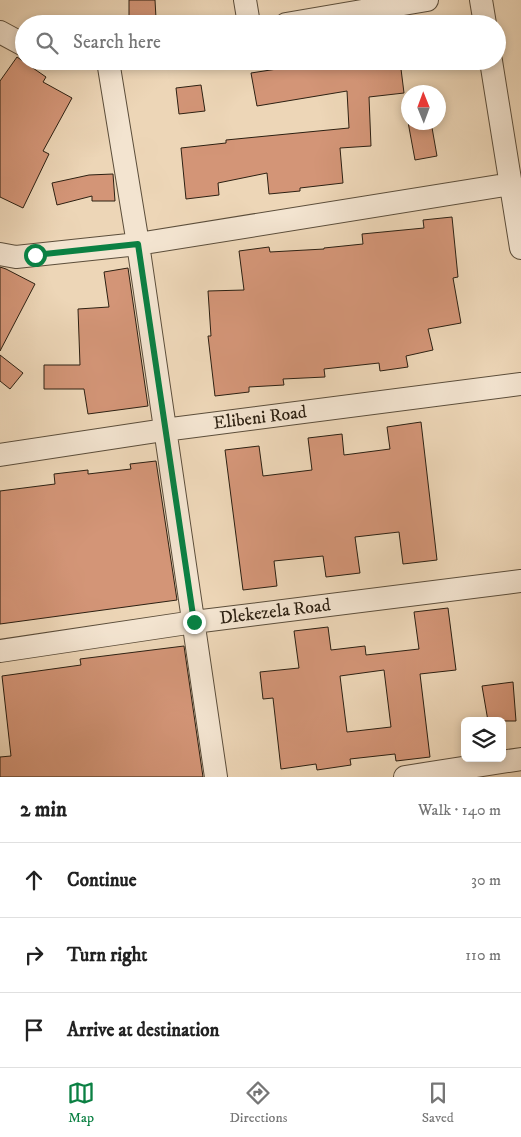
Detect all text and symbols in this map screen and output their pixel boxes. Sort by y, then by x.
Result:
search box [15,15,506,70]
icon: search [33,29,61,57]
text: Search here [73,31,161,54]
north arrow [401,85,446,130]
route start [24,244,47,267]
street label: Elibeni Road [212,401,308,435]
street label: Dlekezela Road [218,594,332,630]
route end [183,611,206,634]
map controls [461,717,506,762]
button: layers [461,717,506,762]
text: 2 min [20,797,67,823]
text: Walk · 140 m [418,800,501,820]
icon: ahead [20,866,48,894]
text: Continue [67,869,137,892]
text: 30 m [471,870,501,890]
icon: right [20,941,48,969]
text: Turn right [67,944,147,967]
text: 110 m [465,945,501,965]
icon: arrive [20,1016,48,1044]
text: Arrive at destination [67,1019,219,1042]
tab: Map [67,1079,95,1127]
tab: Directions [229,1079,287,1127]
tab: Saved [422,1079,454,1127]

